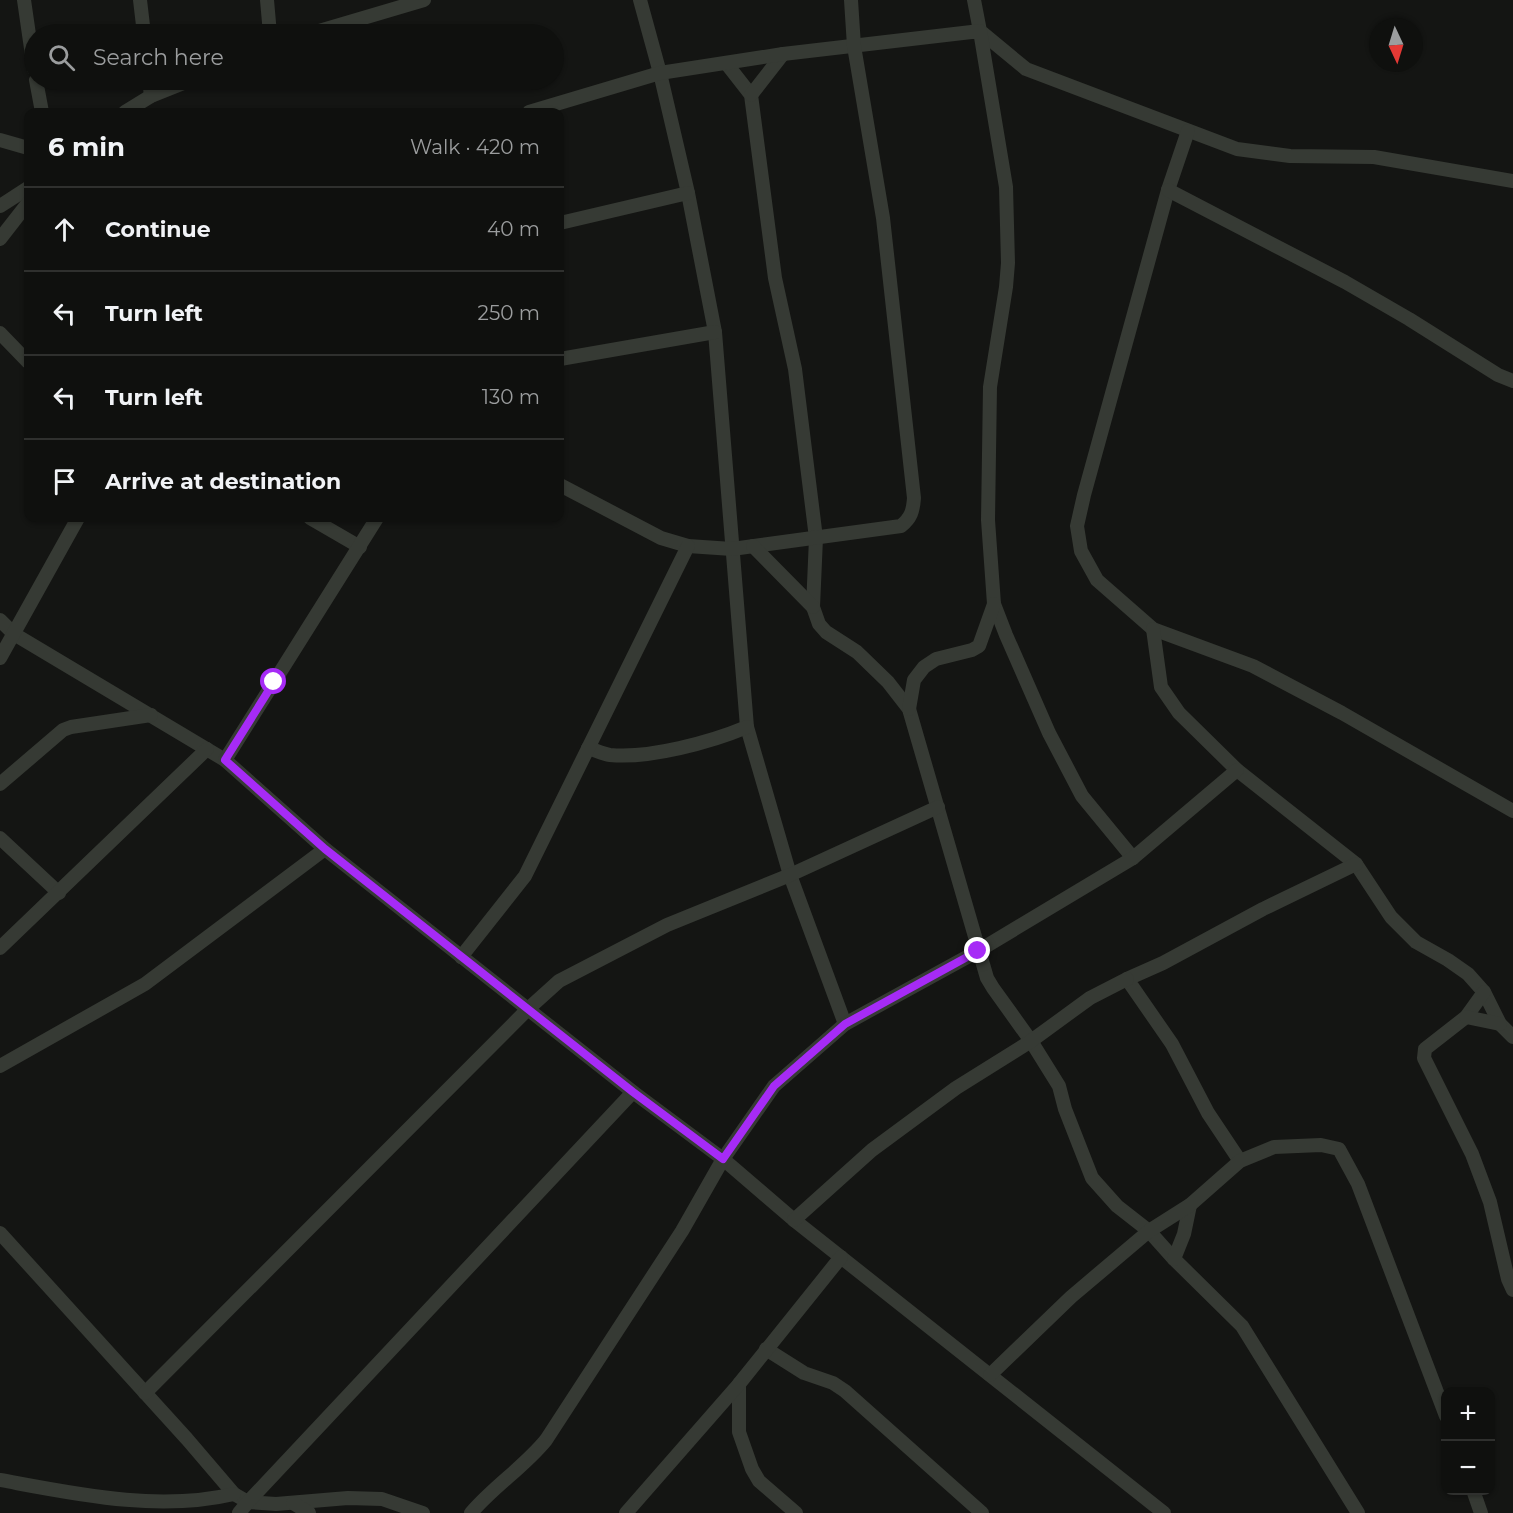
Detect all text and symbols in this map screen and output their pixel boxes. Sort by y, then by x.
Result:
north arrow [1369,18,1423,72]
search box [24,24,564,90]
icon: search [45,41,78,74]
text: Search here [93,44,224,71]
text: 6 min [48,131,125,163]
text: Walk · 420 m [410,135,540,159]
icon: ahead [48,213,81,246]
text: Continue [105,216,211,243]
text: 40 m [487,217,540,241]
icon: left [48,297,81,330]
text: Turn left [105,300,203,327]
text: 250 m [478,301,540,325]
icon: left [48,381,81,414]
text: Turn left [105,384,203,411]
text: 130 m [482,385,540,409]
icon: arrive [48,465,81,498]
text: Arrive at destination [105,468,341,495]
route start [260,668,286,694]
route end [964,937,990,963]
map controls [1441,1387,1495,1495]
button: + [1441,1387,1495,1441]
button: − [1441,1441,1495,1495]

